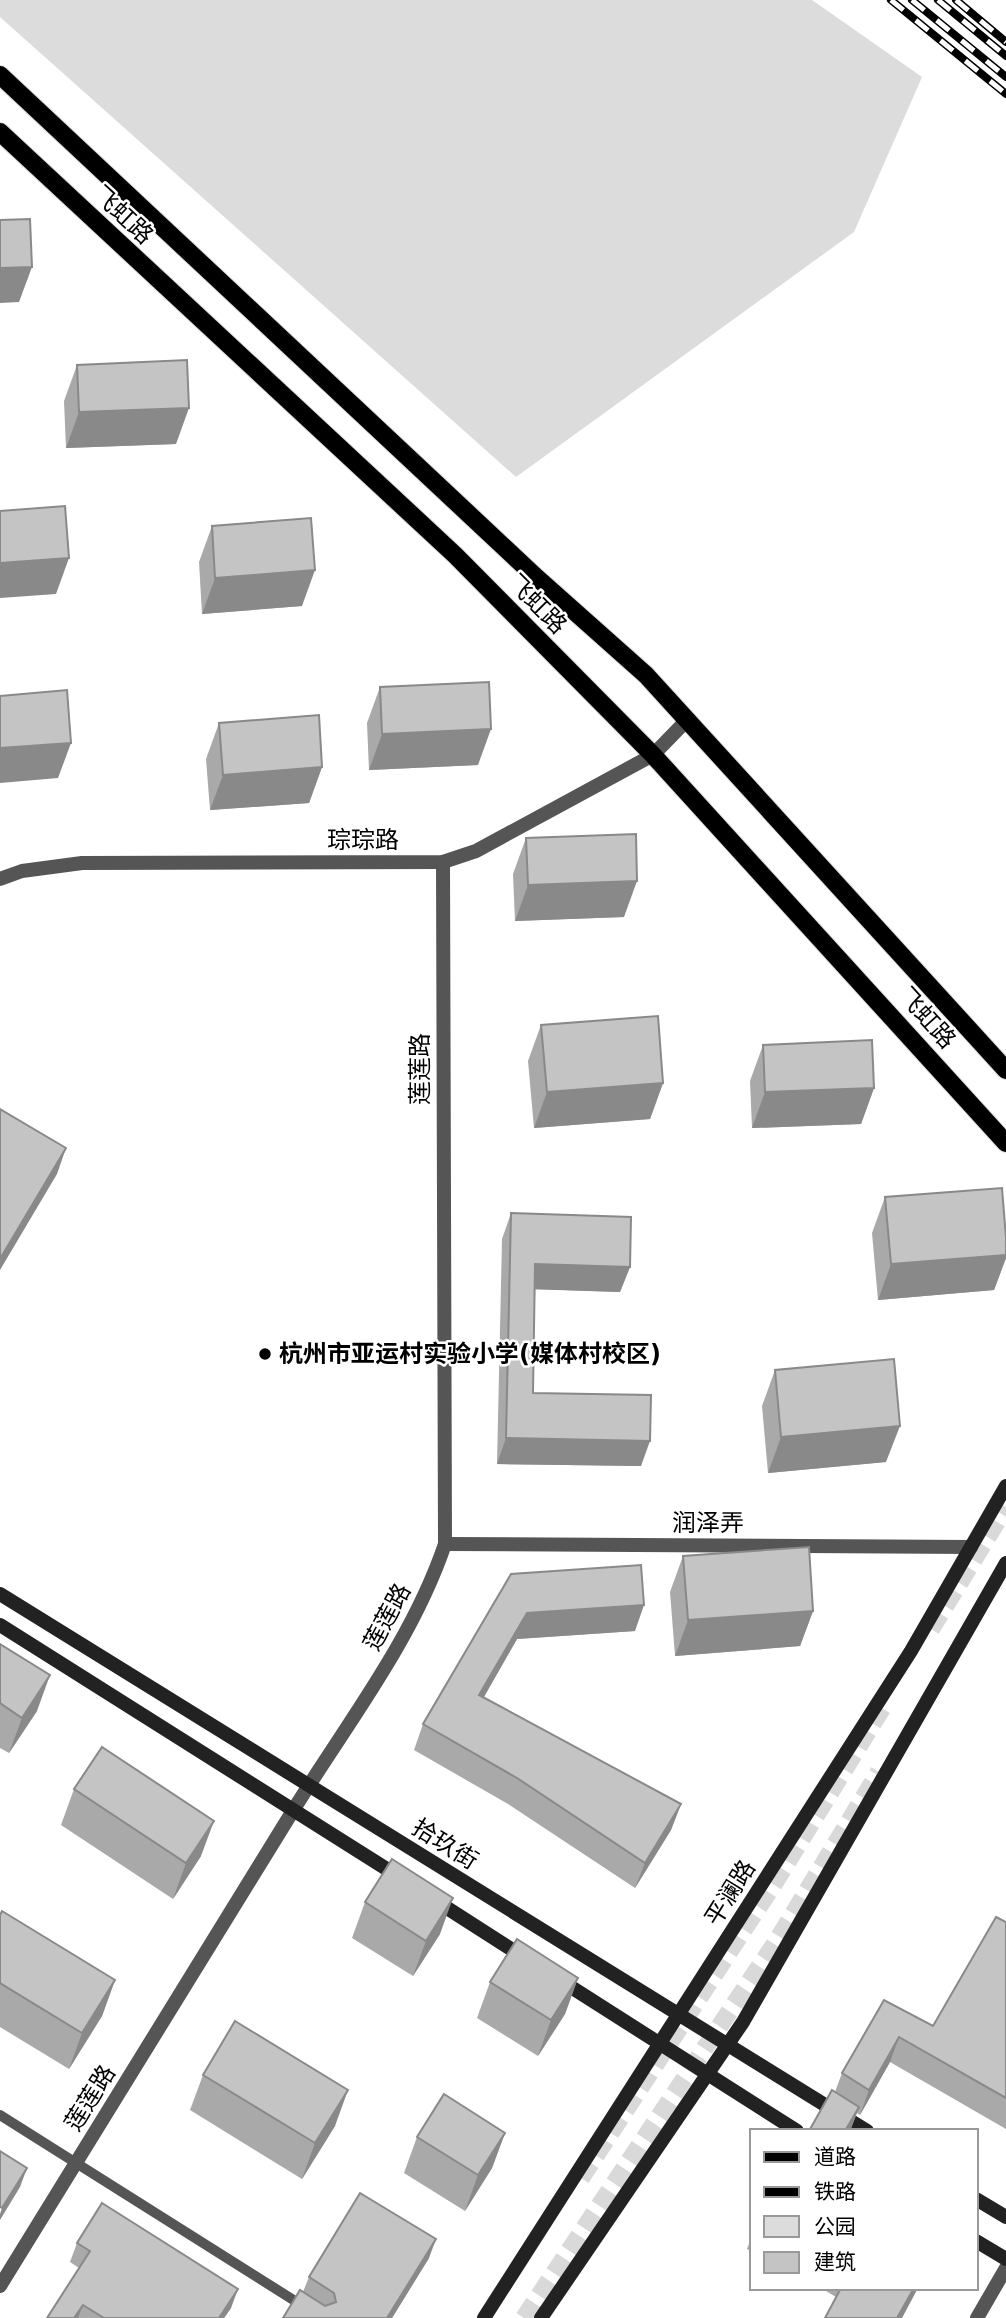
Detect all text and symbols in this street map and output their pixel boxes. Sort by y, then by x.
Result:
street label: 飞虹路 [87,180,159,250]
street label: 飞虹路 [502,569,572,639]
street label: 琮琮路 [327,826,399,854]
street label: 飞虹路 [893,982,961,1054]
street label: 莲莲路 [406,1033,434,1105]
place label: 杭州市亚运村实验小学(媒体村校区) [279,1340,661,1368]
marker: 杭州市亚运村实验小学(媒体村校区) [257,1346,273,1362]
street label: 润泽弄 [672,1509,744,1537]
street label: 莲莲路 [358,1579,416,1655]
street label: 拾玖街 [407,1813,483,1875]
street label: 平澜路 [699,1855,761,1931]
street label: 莲莲路 [59,2060,121,2136]
legend [750,2129,978,2290]
text: 道路 [814,2145,856,2169]
text: 铁路 [814,2180,856,2204]
text: 公园 [814,2215,856,2239]
text: 建筑 [814,2250,856,2274]

